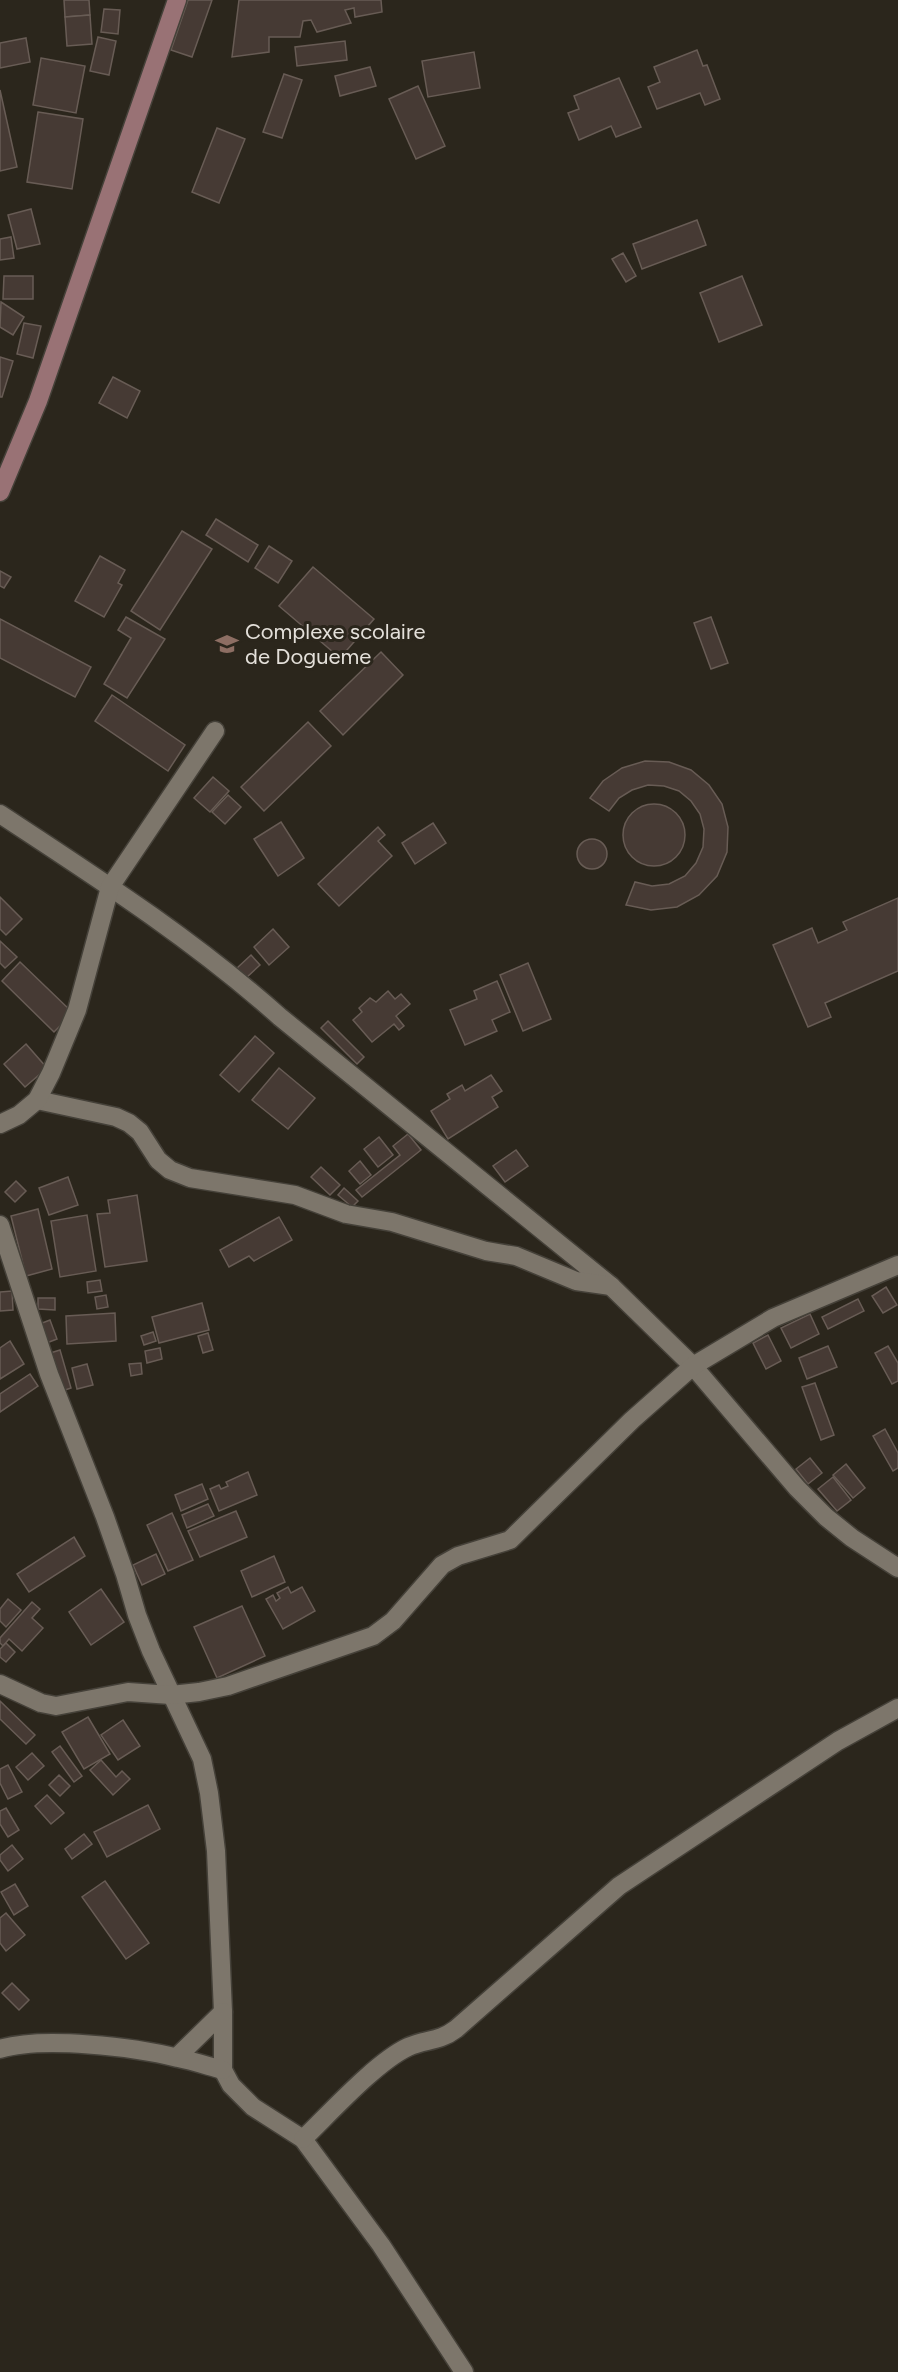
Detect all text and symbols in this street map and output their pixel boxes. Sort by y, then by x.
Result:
place label: Complexe scolaire de Dogueme [245,618,425,670]
school or university icon: Complexe scolaire de Dogueme [214,631,240,657]

